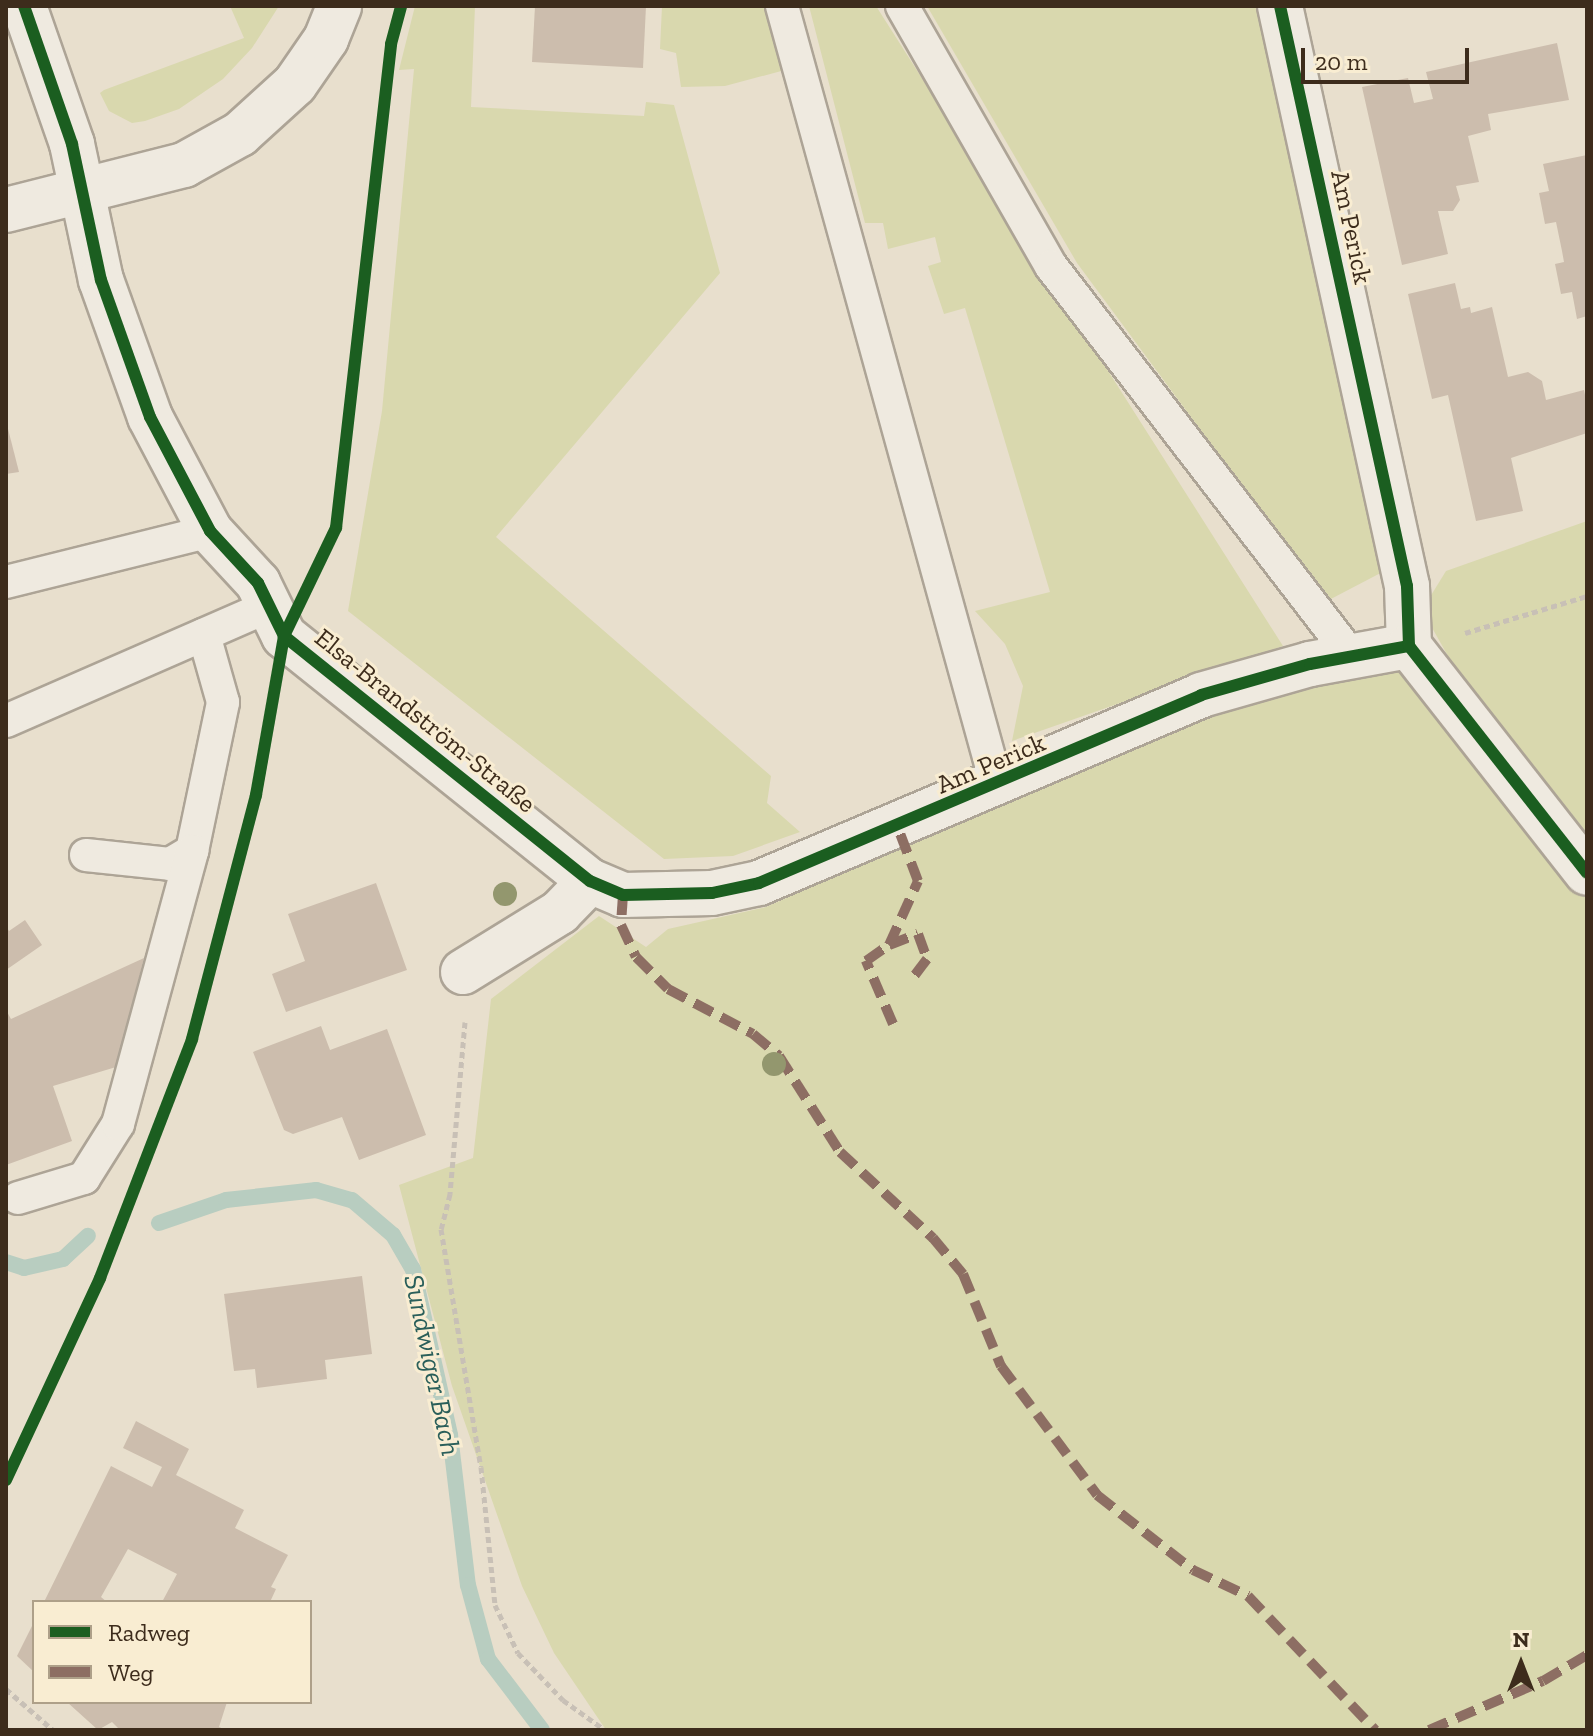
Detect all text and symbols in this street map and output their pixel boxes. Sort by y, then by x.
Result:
scale bar [1305,32,1473,82]
text: 20 m [1315,47,1367,76]
street label: Am Perick [1324,167,1378,287]
street label: Elsa-Brandström-Straße [308,622,542,820]
street label: Am Perick [932,727,1050,801]
water label: Sundwiger Bach [396,1271,468,1459]
legend [32,1600,312,1704]
text: Radweg [108,1618,190,1647]
north arrow [1481,1624,1561,1704]
text: N [1513,1626,1529,1653]
text: Weg [108,1658,154,1687]

